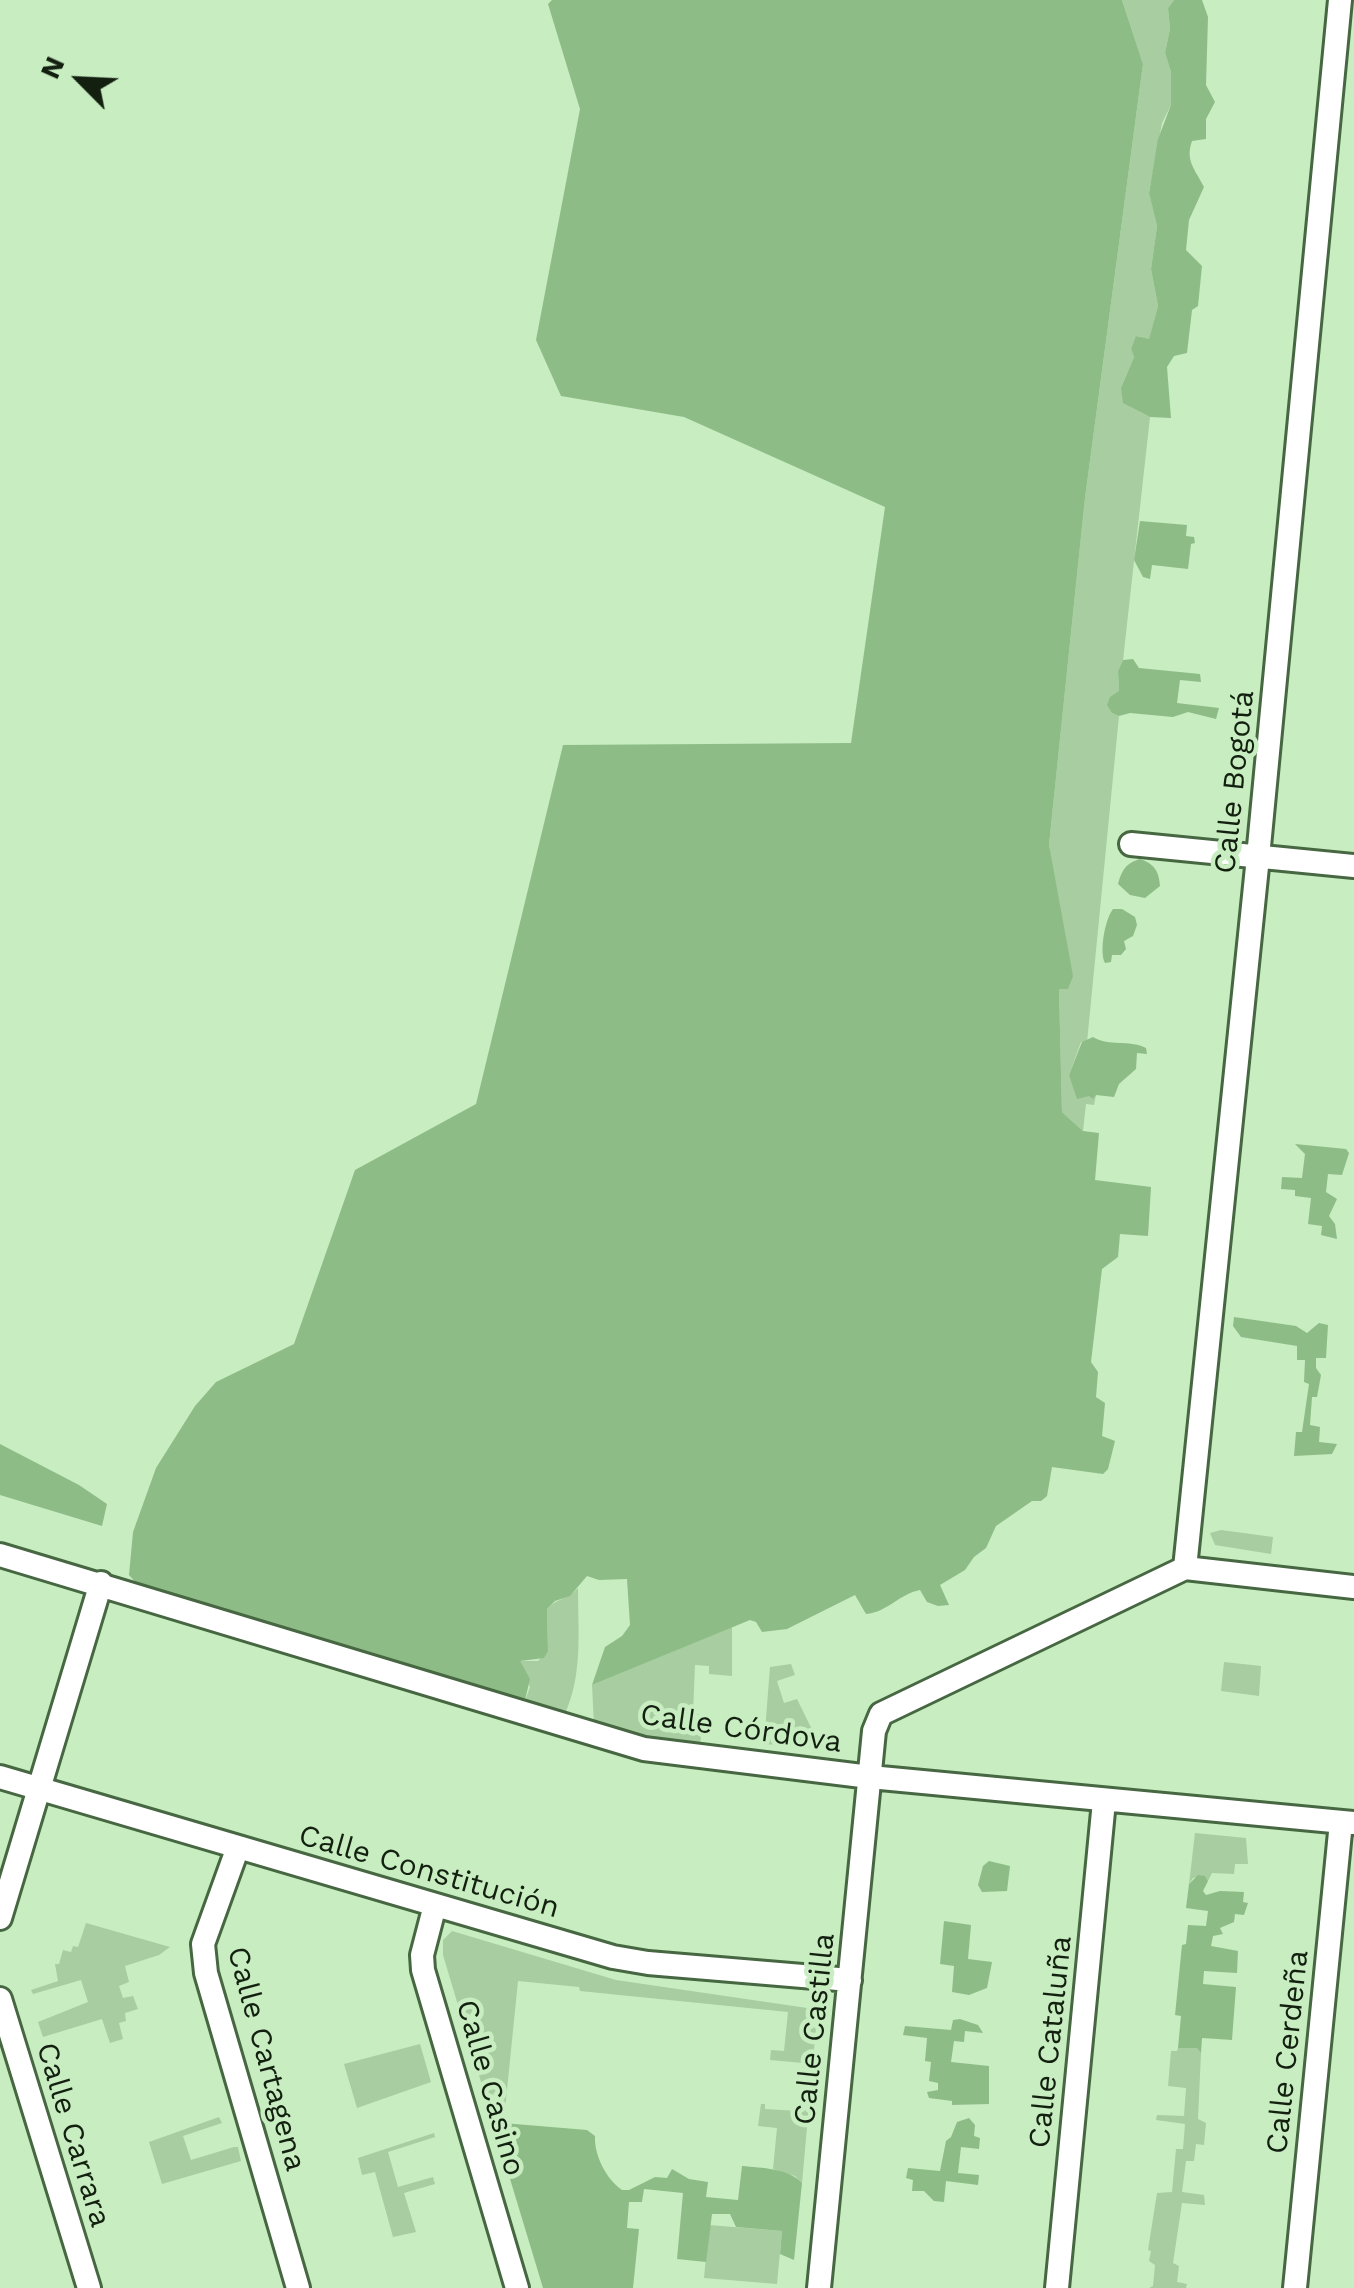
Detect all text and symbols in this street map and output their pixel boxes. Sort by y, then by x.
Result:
north arrow [30,30,130,130]
text: N [33,51,71,84]
street label: Calle Bogotá [1207,688,1263,876]
street label: Calle Córdova [638,1697,844,1761]
street label: Calle Constitución [295,1818,563,1926]
street label: Calle Castilla [787,1931,843,2127]
street label: Calle Cataluña [1022,1934,1080,2150]
street label: Calle Cartagena [219,1943,313,2175]
street label: Calle Cerdeña [1259,1948,1317,2156]
street label: Calle Casino [448,1996,532,2180]
street label: Calle Carrara [28,2038,118,2232]

